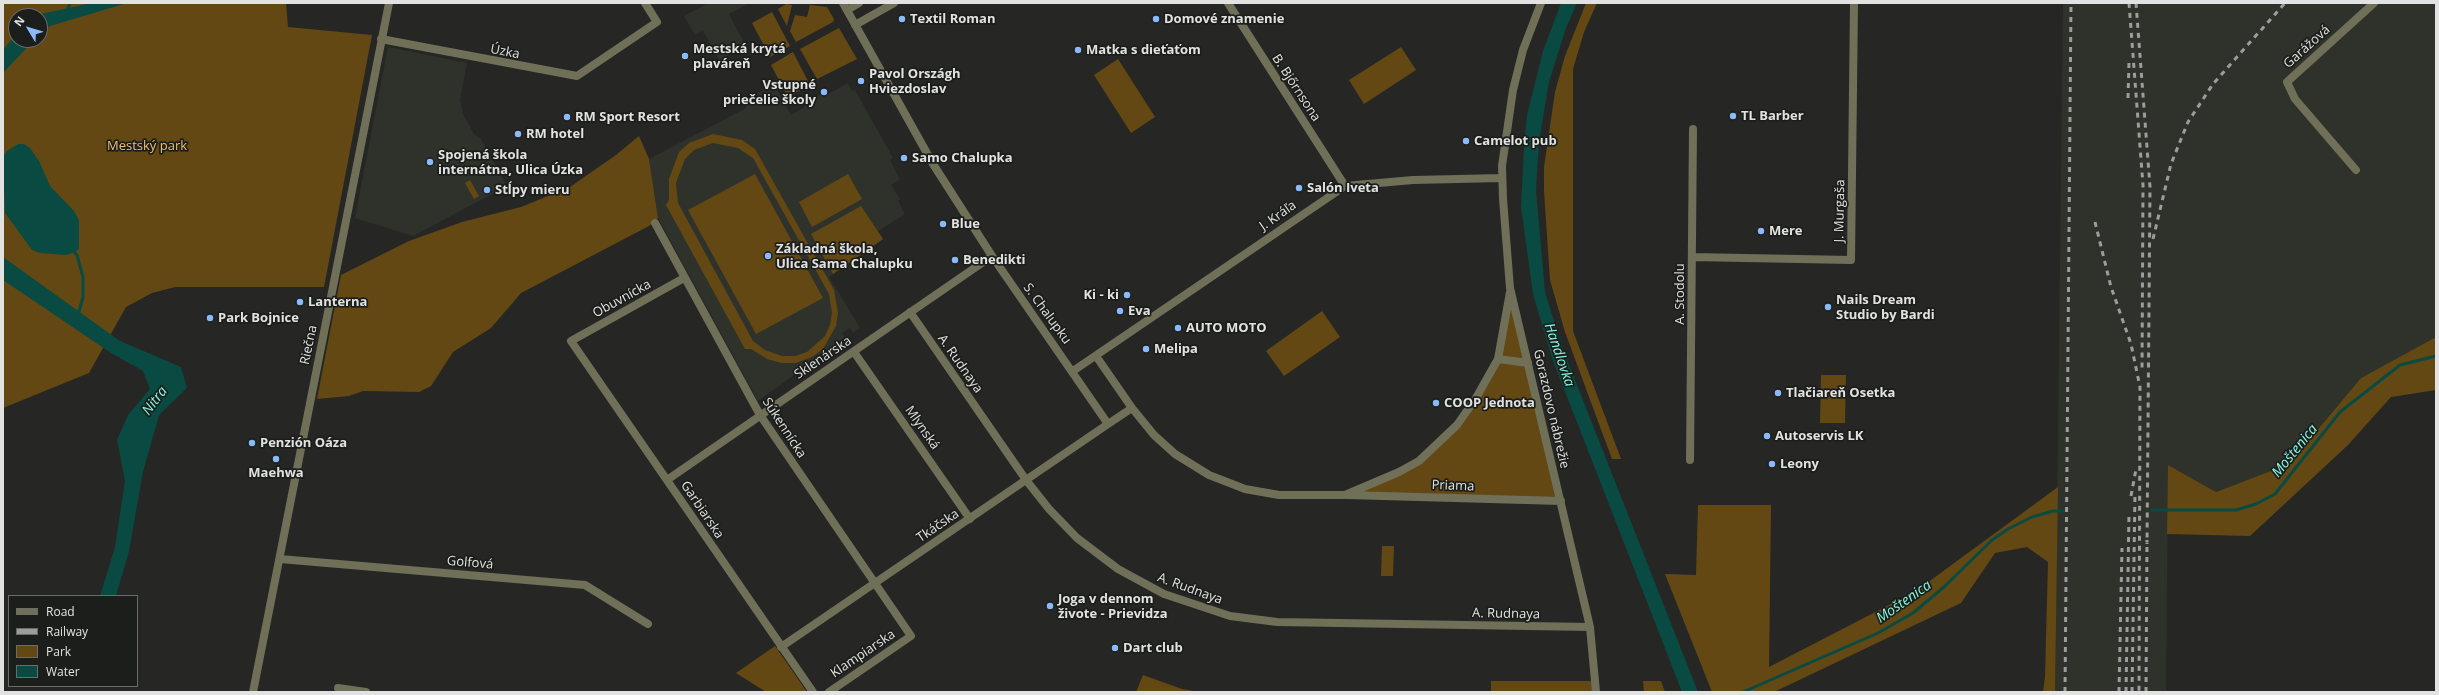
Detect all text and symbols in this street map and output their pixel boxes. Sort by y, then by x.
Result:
north arrow [8,8,48,48]
place label: Textil Roman [910,11,995,27]
place label: Domové znamenie [1164,11,1284,27]
text: N [10,13,28,29]
marker: Textil Roman [897,14,907,24]
marker: Domové znamenie [1151,14,1161,24]
street label: Garážová [2281,22,2333,72]
place label: Mestská krytá plaváreň [693,41,786,72]
street label: Úzka [489,42,521,62]
place label: Matka s dieťaťom [1086,42,1201,58]
marker: Matka s dieťaťom [1073,45,1083,55]
marker: Mestská krytá plaváreň [680,51,690,61]
street label: B. Bjőrnsona [1268,51,1324,125]
place label: Pavol Országh Hviezdoslav [869,66,961,97]
marker: Pavol Országh Hviezdoslav [856,76,866,86]
place label: Vstupné priečelie školy [723,77,816,108]
marker: Vstupné priečelie školy [819,87,829,97]
place label: TL Barber [1741,108,1804,124]
place label: RM Sport Resort [575,109,680,125]
marker: TL Barber [1728,111,1738,121]
marker: RM Sport Resort [562,112,572,122]
place label: RM hotel [526,126,584,142]
marker: RM hotel [513,129,523,139]
place label: Camelot pub [1474,133,1557,149]
marker: Camelot pub [1461,136,1471,146]
park label: Mestský park [107,138,187,154]
place label: Spojená škola internátna, Ulica Úzka [438,147,583,178]
place label: Samo Chalupka [912,150,1013,166]
marker: Samo Chalupka [899,153,909,163]
marker: Spojená škola internátna, Ulica Úzka [425,157,435,167]
street label: J. Murgaša [1832,179,1848,243]
place label: Salón Iveta [1307,180,1379,196]
place label: Stĺpy mieru [495,182,570,198]
marker: Salón Iveta [1294,183,1304,193]
marker: Stĺpy mieru [482,185,492,195]
street label: J. Kráľa [1257,198,1299,234]
place label: Blue [951,216,980,232]
marker: Blue [938,219,948,229]
place label: Mere [1769,223,1803,239]
marker: Mere [1756,226,1766,236]
place label: Základná škola, Ulica Sama Chalupku [776,241,913,272]
marker: Základná škola, Ulica Sama Chalupku [763,251,773,261]
place label: Benedikti [963,252,1026,268]
marker: Benedikti [950,255,960,265]
street label: A. Stodolu [1672,263,1688,325]
street label: Obuvnícka [590,277,654,321]
street label: S. Chalupku [1020,281,1074,347]
place label: Ki - ki [1083,287,1119,303]
marker: Ki - ki [1122,290,1132,300]
place label: Nails Dream Studio by Bardi [1836,292,1935,323]
place label: Lanterna [308,294,367,310]
marker: Lanterna [295,297,305,307]
marker: Nails Dream Studio by Bardi [1823,302,1833,312]
place label: Eva [1128,303,1151,319]
marker: Eva [1115,306,1125,316]
place label: Park Bojnice [218,310,299,326]
marker: Park Bojnice [205,313,215,323]
place label: AUTO MOTO [1186,320,1267,336]
water label: Handlovka [1540,321,1578,389]
marker: AUTO MOTO [1173,323,1183,333]
street label: Riečna [297,324,321,366]
street label: A. Rudnaya [934,332,986,396]
street label: Sklenárska [792,333,854,383]
place label: Melipa [1154,341,1198,357]
marker: Melipa [1141,344,1151,354]
street label: Gorazdovo nábrežie [1530,348,1572,470]
water label: Nitra [139,383,171,419]
place label: Tlačiareň Osetka [1786,385,1895,401]
marker: Tlačiareň Osetka [1773,388,1783,398]
street label: Súkennícka [759,395,809,461]
place label: COOP Jednota [1444,395,1535,411]
marker: COOP Jednota [1431,398,1441,408]
street label: Mlynská [901,403,943,453]
water label: Moštenica [2269,421,2321,481]
place label: Autoservis LK [1775,428,1863,444]
marker: Autoservis LK [1762,431,1772,441]
place label: Penzión Oáza [260,435,347,451]
marker: Penzión Oáza [247,438,257,448]
marker: Maehwa [271,454,281,464]
place label: Leony [1780,456,1819,472]
marker: Leony [1767,459,1777,469]
place label: Maehwa [248,465,304,481]
street label: Priama [1431,477,1475,495]
street label: Garbiarska [677,478,727,542]
street label: Tkáčska [914,506,962,546]
street label: Golfová [446,553,494,573]
street label: A. Rudnaya [1155,570,1225,608]
water label: Moštenica [1873,577,1935,627]
place label: Joga v dennom živote - Prievidza [1058,591,1168,622]
legend [8,595,138,687]
marker: Joga v dennom živote - Prievidza [1045,601,1055,611]
text: Road [46,603,75,620]
street label: A. Rudnaya [1472,606,1540,622]
text: Railway [46,623,88,640]
street label: Klampiarska [828,627,898,681]
place label: Dart club [1123,640,1183,656]
text: Park [46,643,71,660]
marker: Dart club [1110,643,1120,653]
text: Water [46,663,80,680]

